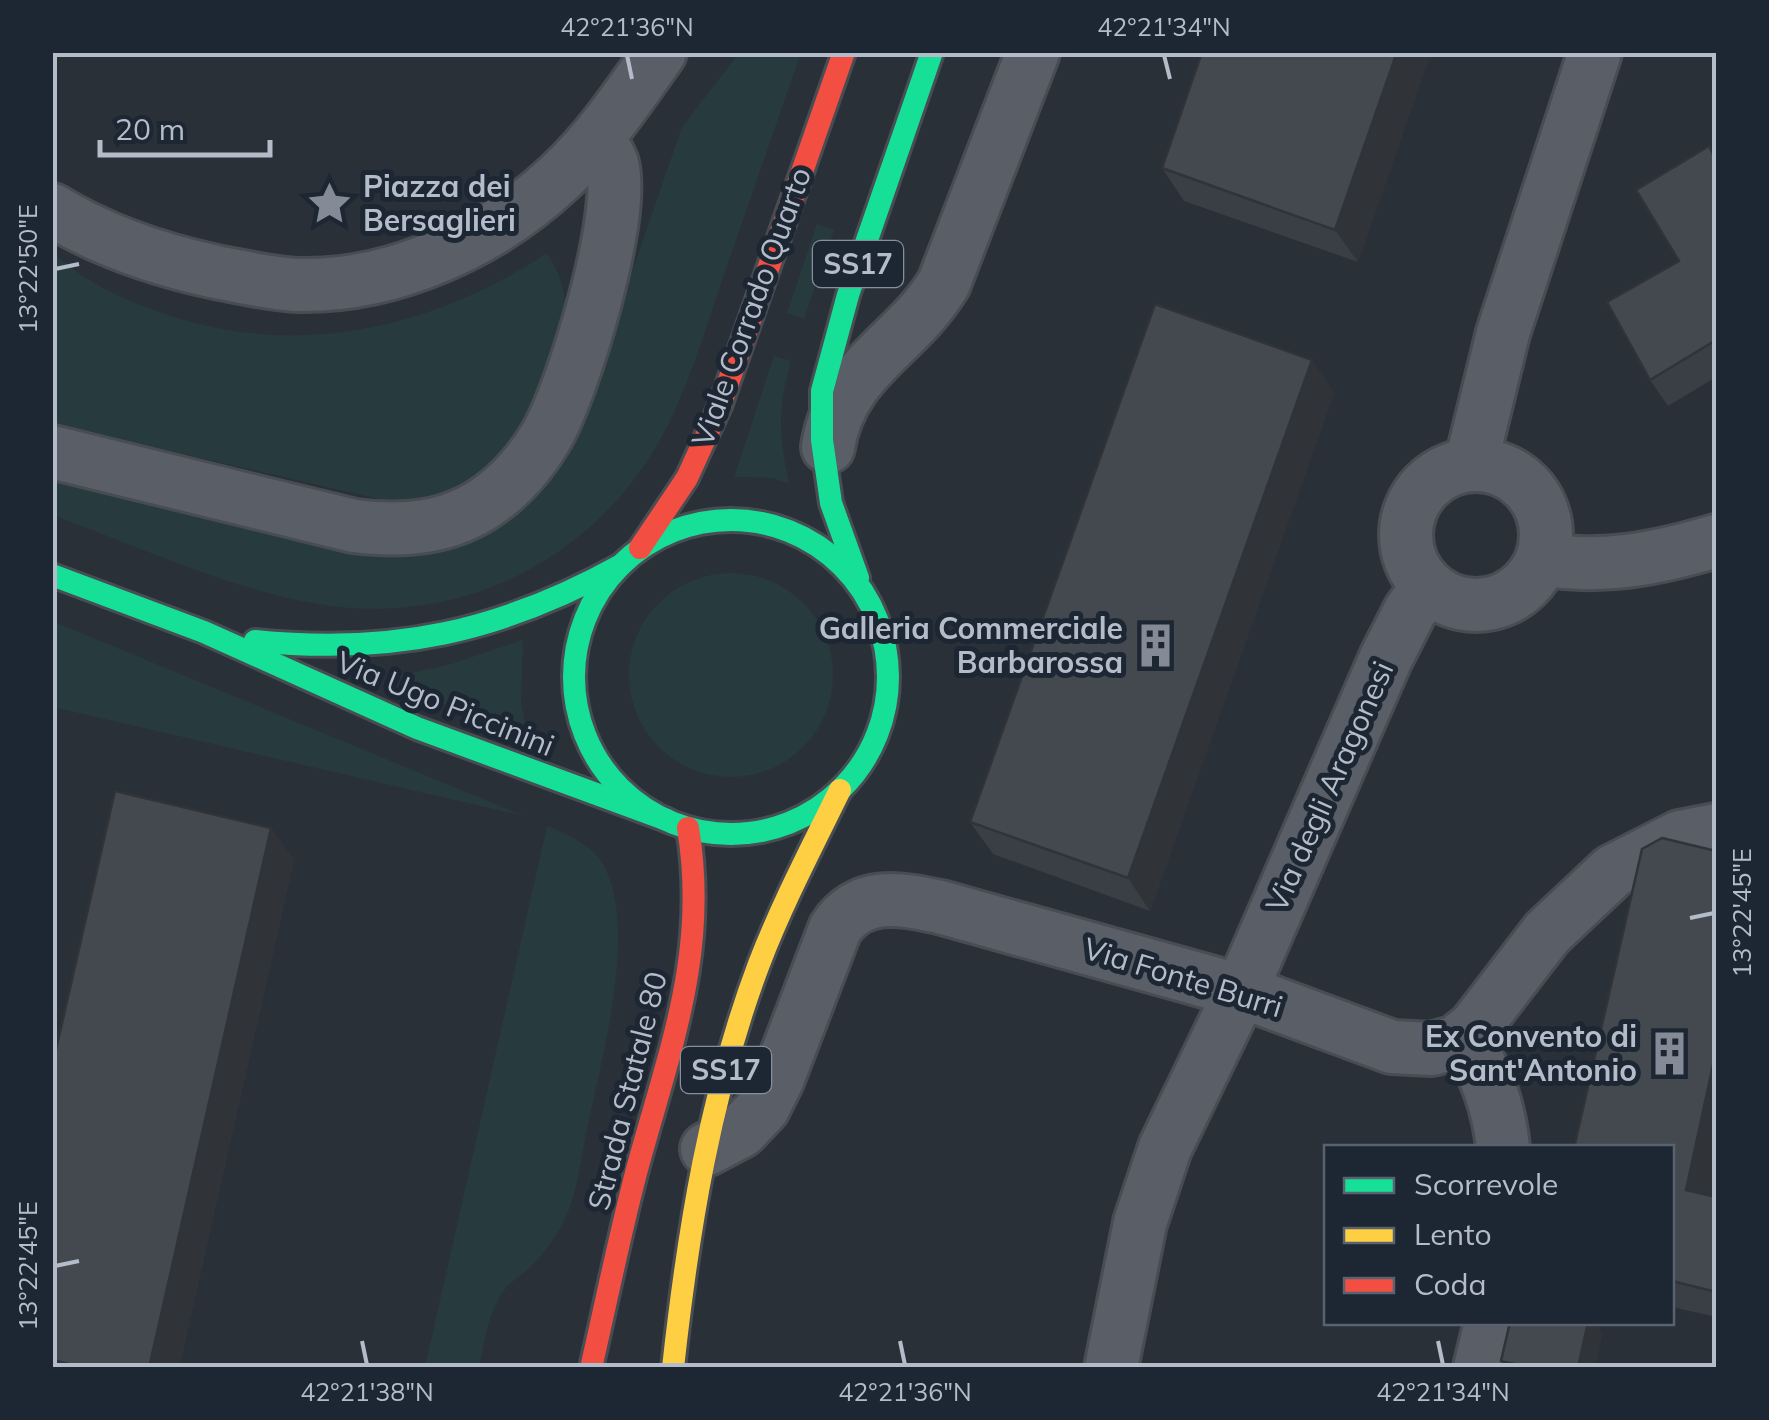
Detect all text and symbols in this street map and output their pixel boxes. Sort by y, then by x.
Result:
text: 42°21'36"N [560,11,694,42]
text: 42°21'34"N [1097,11,1231,42]
scale bar [100,95,270,157]
text: 20 m [115,110,185,148]
street label: Viale Corrado Quarto [683,162,819,451]
place label: Piazza dei Bersaglieri [363,167,516,239]
place icon: Piazza dei Bersaglieri [306,180,354,228]
text: 13°22'50"E [12,204,43,334]
road number: SS17 [813,241,903,287]
place label: Galleria Commerciale Barbarossa [819,609,1123,681]
building icon: Galleria Commerciale Barbarossa [1132,622,1180,670]
street label: Via Ugo Piccinini [331,642,560,764]
street label: Via degli Aragonesi [1257,655,1401,918]
text: 13°22'45"E [1726,848,1757,978]
street label: Via Fonte Burri [1079,929,1287,1025]
street label: Strada Statale 80 [579,967,675,1214]
place label: Ex Convento di Sant'Antonio [1425,1017,1637,1089]
building icon: Ex Convento di Sant'Antonio [1646,1030,1694,1078]
road number: SS17 [681,1047,771,1093]
legend [1324,1145,1674,1325]
text: Scorrevole [1414,1165,1558,1203]
text: 13°22'45"E [12,1201,43,1331]
text: Lento [1414,1215,1492,1253]
text: Coda [1414,1265,1487,1303]
text: 42°21'38"N [300,1376,434,1407]
text: 42°21'36"N [838,1376,972,1407]
text: 42°21'34"N [1376,1376,1510,1407]

